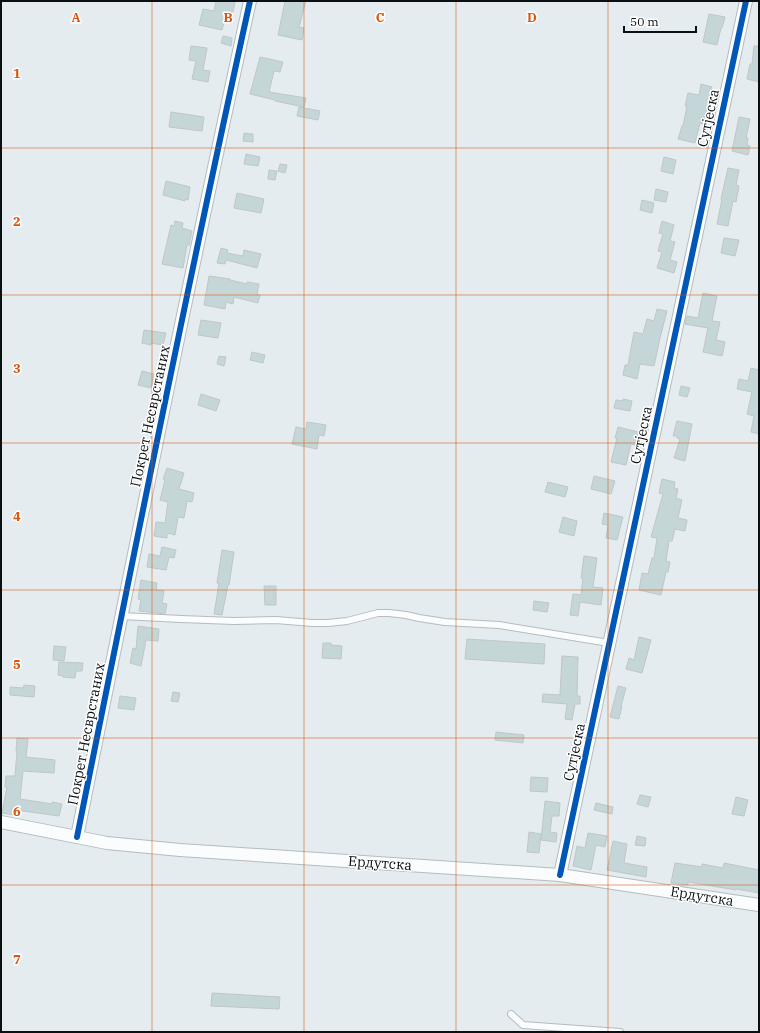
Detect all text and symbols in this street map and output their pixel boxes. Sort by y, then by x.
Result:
scale bar [624,8,696,34]
text: A [71,9,81,26]
text: B [223,9,233,26]
text: C [376,9,385,26]
text: D [527,9,537,26]
text: 50 m [630,14,659,29]
text: 1 [13,65,21,82]
street label: Сутјеска [693,87,723,149]
text: 2 [13,213,21,230]
street label: Покрет Несврстаних [126,343,174,489]
text: 3 [13,360,21,377]
street label: Сутјеска [626,404,656,466]
text: 4 [13,508,21,525]
text: 5 [13,656,21,673]
street label: Покрет Несврстаних [63,661,109,807]
street label: Сутјеска [559,721,589,783]
text: 6 [13,803,21,820]
street label: Ердутска [348,852,413,874]
street label: Ердутска [669,882,735,910]
text: 7 [13,951,21,968]

